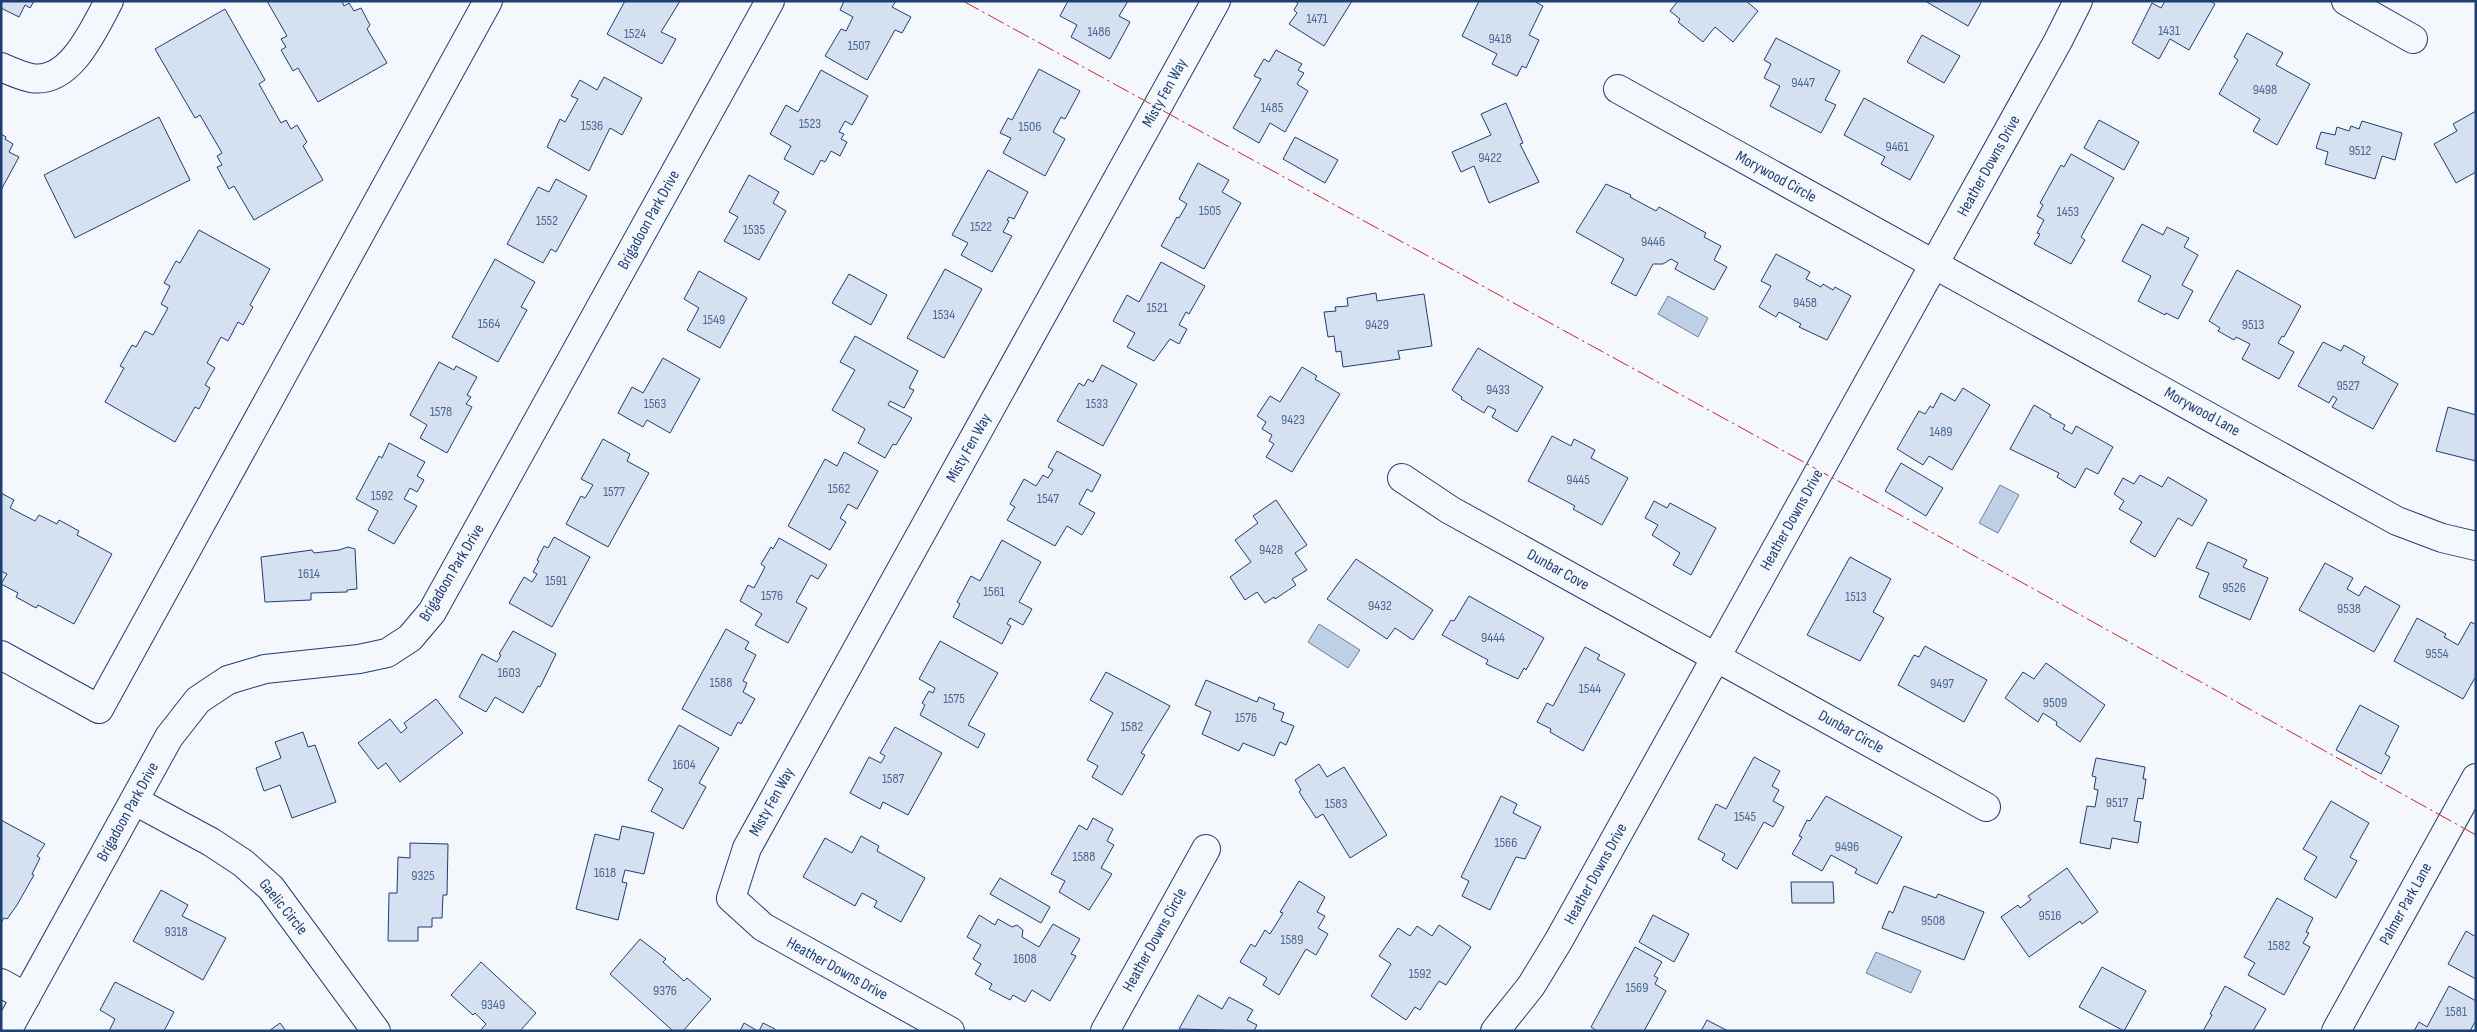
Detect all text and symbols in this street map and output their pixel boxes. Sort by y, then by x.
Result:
house number: 1471 [1306,10,1328,27]
house number: 1431 [2158,22,2180,39]
house number: 1486 [1087,23,1111,40]
house number: 1524 [624,25,646,42]
house number: 9418 [1488,30,1512,47]
house number: 1507 [848,37,871,54]
street label: Misty Fen Way [1138,55,1192,131]
house number: 9447 [1791,74,1815,91]
house number: 9498 [2253,81,2277,98]
house number: 1485 [1261,99,1284,116]
street label: Heather Downs Drive [1953,112,2025,220]
house number: 1523 [799,115,821,132]
house number: 1536 [581,117,603,134]
house number: 1506 [1019,118,1041,135]
house number: 9461 [1885,138,1909,155]
house number: 9512 [2349,142,2372,159]
street label: Morywood Circle [1732,147,1820,207]
house number: 9422 [1478,149,1502,166]
street label: Brigadoon Park Drive [614,167,684,273]
house number: 1505 [1199,202,1222,219]
house number: 1453 [2057,203,2079,220]
house number: 1552 [536,212,558,229]
house number: 1522 [970,218,992,235]
house number: 1535 [743,221,765,238]
house number: 9446 [1641,233,1665,250]
house number: 9458 [1793,294,1817,311]
house number: 1521 [1146,299,1168,316]
house number: 1534 [933,306,955,323]
house number: 1549 [703,311,725,328]
house number: 1564 [478,315,501,332]
house number: 9429 [1365,316,1389,333]
house number: 9513 [2242,316,2264,333]
house number: 9527 [2336,377,2360,394]
house number: 9433 [1486,381,1510,398]
street label: Morywood Lane [2161,383,2243,441]
house number: 1563 [644,395,666,412]
house number: 1533 [1086,395,1108,412]
house number: 1578 [430,403,452,420]
street label: Misty Fen Way [942,410,996,486]
house number: 9423 [1281,411,1305,428]
house number: 1489 [1929,423,1953,440]
street label: Heather Downs Drive [1756,466,1828,574]
house number: 9445 [1566,471,1590,488]
house number: 1562 [828,480,850,497]
house number: 1577 [603,483,625,500]
house number: 1592 [371,487,393,504]
house number: 1547 [1037,490,1059,507]
street label: Brigadoon Park Drive [415,521,489,625]
house number: 9428 [1259,541,1283,558]
street label: Dunbar Cove [1524,545,1592,595]
house number: 1614 [298,565,320,582]
house number: 1591 [545,572,567,589]
house number: 9526 [2222,579,2246,596]
house number: 1561 [983,583,1005,600]
house number: 1576 [761,587,783,604]
house number: 1513 [1845,588,1867,605]
house number: 9432 [1368,597,1392,614]
house number: 9538 [2337,600,2361,617]
house number: 9444 [1481,629,1505,646]
house number: 9554 [2425,645,2449,662]
house number: 1603 [497,664,521,681]
house number: 1588 [710,674,732,691]
house number: 9497 [1930,675,1954,692]
house number: 1544 [1579,680,1601,697]
house number: 1575 [943,690,965,707]
house number: 9509 [2043,694,2067,711]
street label: Dunbar Circle [1815,706,1887,758]
house number: 1576 [1235,709,1257,726]
house number: 1582 [1121,718,1144,735]
house number: 1604 [672,756,696,773]
street label: Brigadoon Park Drive [93,759,163,865]
street label: Misty Fen Way [745,764,799,840]
house number: 1587 [882,770,904,787]
house number: 9517 [2106,794,2129,811]
house number: 1583 [1325,795,1347,812]
house number: 1545 [1734,808,1756,825]
street label: Heather Downs Drive [1560,820,1632,928]
house number: 1566 [1495,834,1517,851]
house number: 9496 [1835,838,1859,855]
house number: 1588 [1073,848,1095,865]
street label: Palmer Park Lane [2376,860,2436,948]
house number: 1618 [594,864,616,881]
house number: 9325 [411,867,435,884]
street label: Gaelic Circle [255,875,311,939]
street label: Heather Downs Circle [1119,885,1191,995]
house number: 9516 [2039,907,2061,924]
house number: 9508 [1921,912,1945,929]
house number: 9318 [164,923,188,940]
house number: 1589 [1281,931,1303,948]
street label: Heather Downs Drive [783,933,891,1005]
house number: 1582 [2268,937,2291,954]
house number: 1608 [1013,950,1037,967]
house number: 1592 [1409,965,1431,982]
house number: 1569 [1626,979,1648,996]
house number: 9376 [653,982,677,999]
house number: 9349 [481,996,505,1013]
house number: 1581 [2445,1003,2467,1020]

